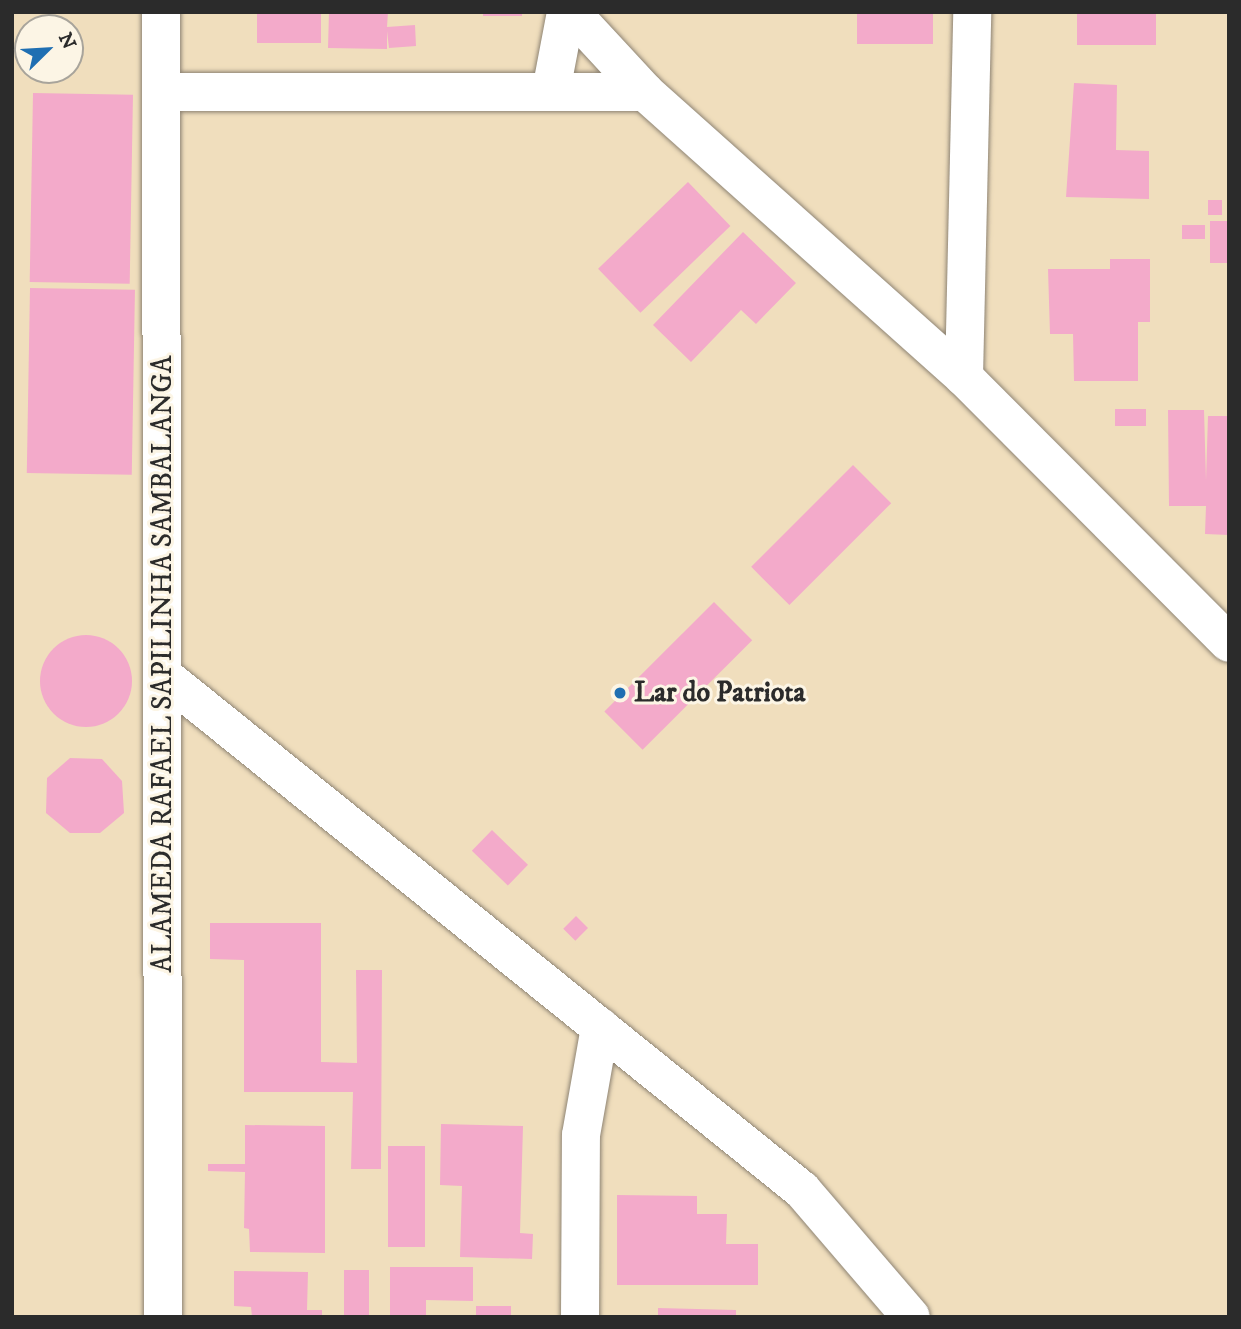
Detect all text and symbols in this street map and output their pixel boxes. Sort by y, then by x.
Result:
north arrow [14,14,84,84]
text: N [53,29,80,53]
street label: ALAMEDA RAFAEL SAPILINHA SAMBALANGA [146,355,180,973]
place label: Lar do Patriota [634,676,805,710]
marker: Lar do Patriota [612,685,628,701]

